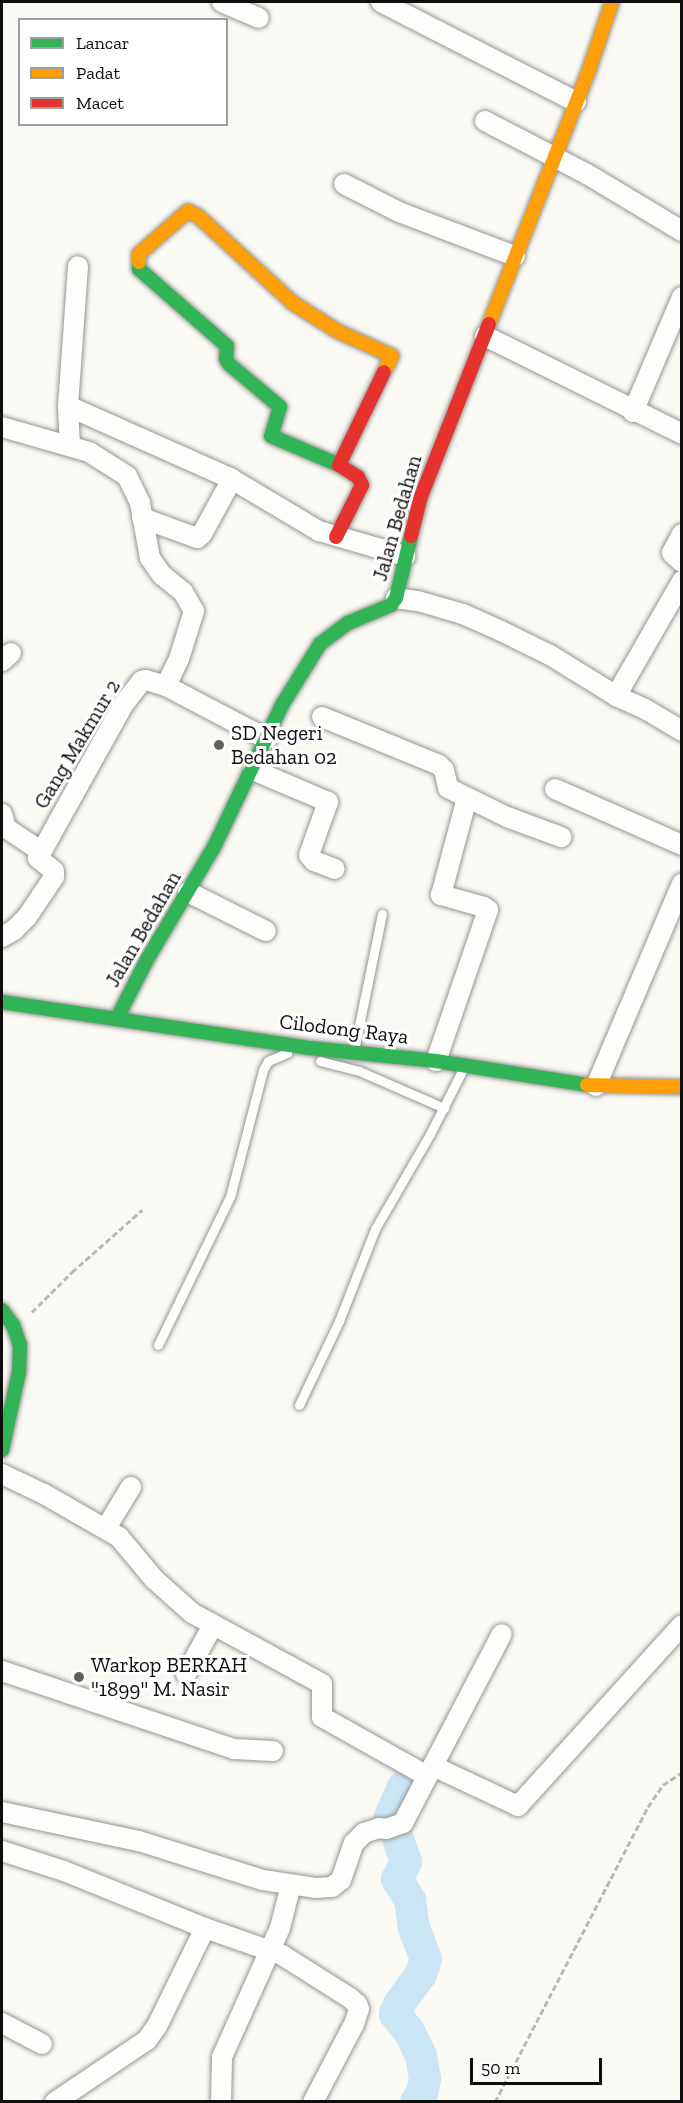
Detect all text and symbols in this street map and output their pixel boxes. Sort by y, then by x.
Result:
legend [18,18,228,126]
text: Lancar [76,32,129,54]
text: Padat [76,62,120,84]
text: Macet [76,92,124,114]
street label: Jalan Bedahan [367,452,427,584]
street label: Gang Makmur 2 [28,675,126,813]
place label: SD Negeri Bedahan 02 [231,720,337,770]
marker: SD Negeri Bedahan 02 [212,738,226,752]
street label: Jalan Bedahan [100,866,186,992]
street label: Cilodong Raya [278,1009,410,1049]
place label: Warkop BERKAH "1899" M. Nasir [91,1652,247,1702]
marker: Warkop BERKAH "1899" M. Nasir [72,1670,86,1684]
scale bar [473,2046,605,2084]
text: 50 m [481,2057,520,2079]

